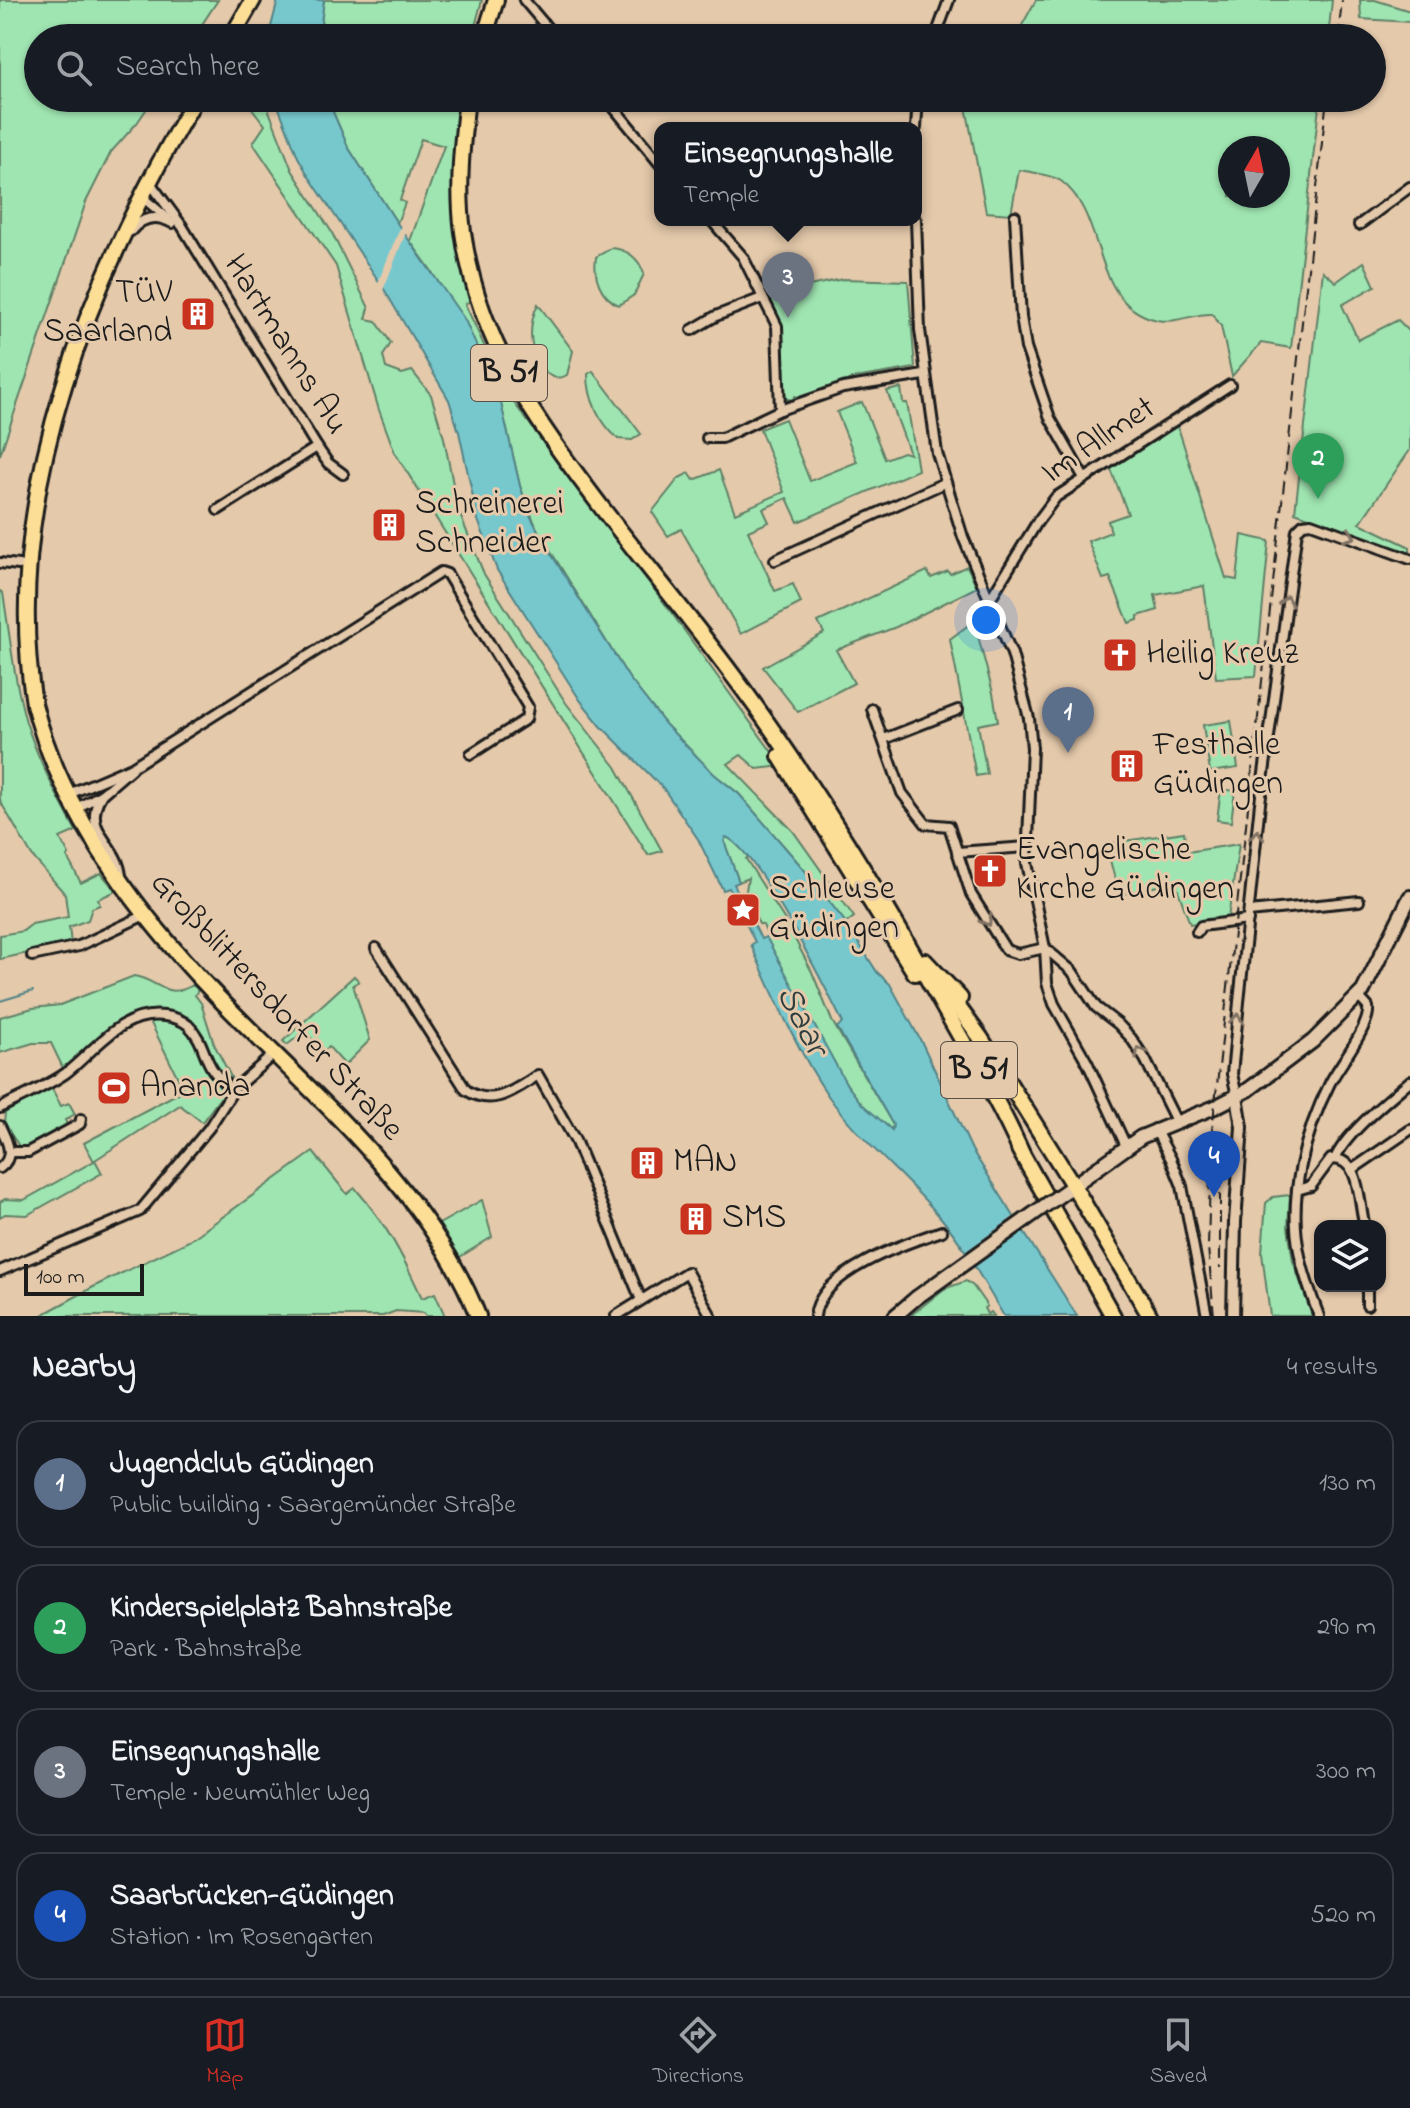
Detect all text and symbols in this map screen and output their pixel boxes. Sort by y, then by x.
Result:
search box [24,24,1386,112]
icon: search [52,46,96,90]
text: Search here [116,46,260,90]
popup [654,122,922,226]
text: Einsegnungshalle [683,133,893,177]
north arrow [1218,136,1290,208]
text: Temple [683,177,759,215]
street label: Hartmanns Au [210,245,360,445]
pin: 3 [762,252,814,318]
place label: TÜV Saarland [43,269,173,358]
building icon: TÜV Saarland [179,295,217,333]
road number: B 51 [471,345,547,401]
street label: Im Allmet [1032,384,1166,498]
pin: 2 [1292,433,1344,499]
place label: Schreinerei Schneider [415,480,564,569]
building icon: Schreinerei Schneider [370,506,408,544]
one-way arrow [1342,527,1356,543]
one-way arrow [1277,595,1294,608]
your location [966,600,1006,640]
place label: Heilig Kreuz [1146,630,1299,680]
church icon: Heilig Kreuz [1101,636,1139,674]
pin: 1 [1042,687,1094,753]
place label: Festhalle Güdingen [1152,721,1283,810]
building icon: Festhalle Güdingen [1108,747,1146,785]
place label: Evangelische Kirche Güdingen [1016,826,1234,915]
one-way arrow [1248,828,1265,841]
church icon: Evangelische Kirche Güdingen [971,852,1009,890]
street label: Großblittersdorfer Straße [137,861,415,1154]
place label: Schleuse Güdingen [769,865,899,954]
place icon: Schleuse Güdingen [724,891,762,929]
one-way arrow [977,912,992,927]
water label: Saar [761,976,843,1069]
one-way arrow [1229,1012,1246,1025]
road number: B 51 [941,1042,1017,1098]
one-way arrow [1134,1046,1149,1061]
place label: Ananda [140,1063,250,1113]
sports icon: Ananda [95,1069,133,1107]
pin: 4 [1188,1131,1240,1197]
place label: MAN [673,1138,738,1188]
building icon: MAN [628,1144,666,1182]
place label: SMS [722,1194,786,1244]
building icon: SMS [677,1200,715,1238]
map controls [1314,1220,1386,1292]
button: layers [1314,1220,1386,1292]
scale bar [24,1260,144,1296]
text: 100 m [36,1262,85,1294]
text: Nearby [32,1343,136,1393]
text: 4 results [1287,1349,1378,1387]
text: Jugendclub Güdingen [110,1443,374,1487]
text: 1 [56,1465,64,1503]
text: 130 m [1319,1465,1376,1503]
text: Public building · Saargemünder Straße [110,1487,516,1525]
text: Kinderspielplatz Bahnstraße [110,1587,452,1631]
text: 2 [54,1609,66,1647]
text: 290 m [1317,1609,1376,1647]
text: Park · Bahnstraße [110,1631,302,1669]
text: Einsegnungshalle [110,1731,320,1775]
text: 3 [55,1753,65,1791]
text: 300 m [1316,1753,1376,1791]
text: Temple · Neumühler Weg [110,1775,370,1813]
text: Saarbrücken-Güdingen [110,1875,394,1919]
text: 4 [55,1897,65,1935]
text: 520 m [1310,1897,1376,1935]
text: Station · Im Rosengarten [110,1919,373,1957]
tab: Map [203,2013,247,2093]
tab: Directions [653,2013,744,2093]
tab: Saved [1150,2013,1207,2093]

